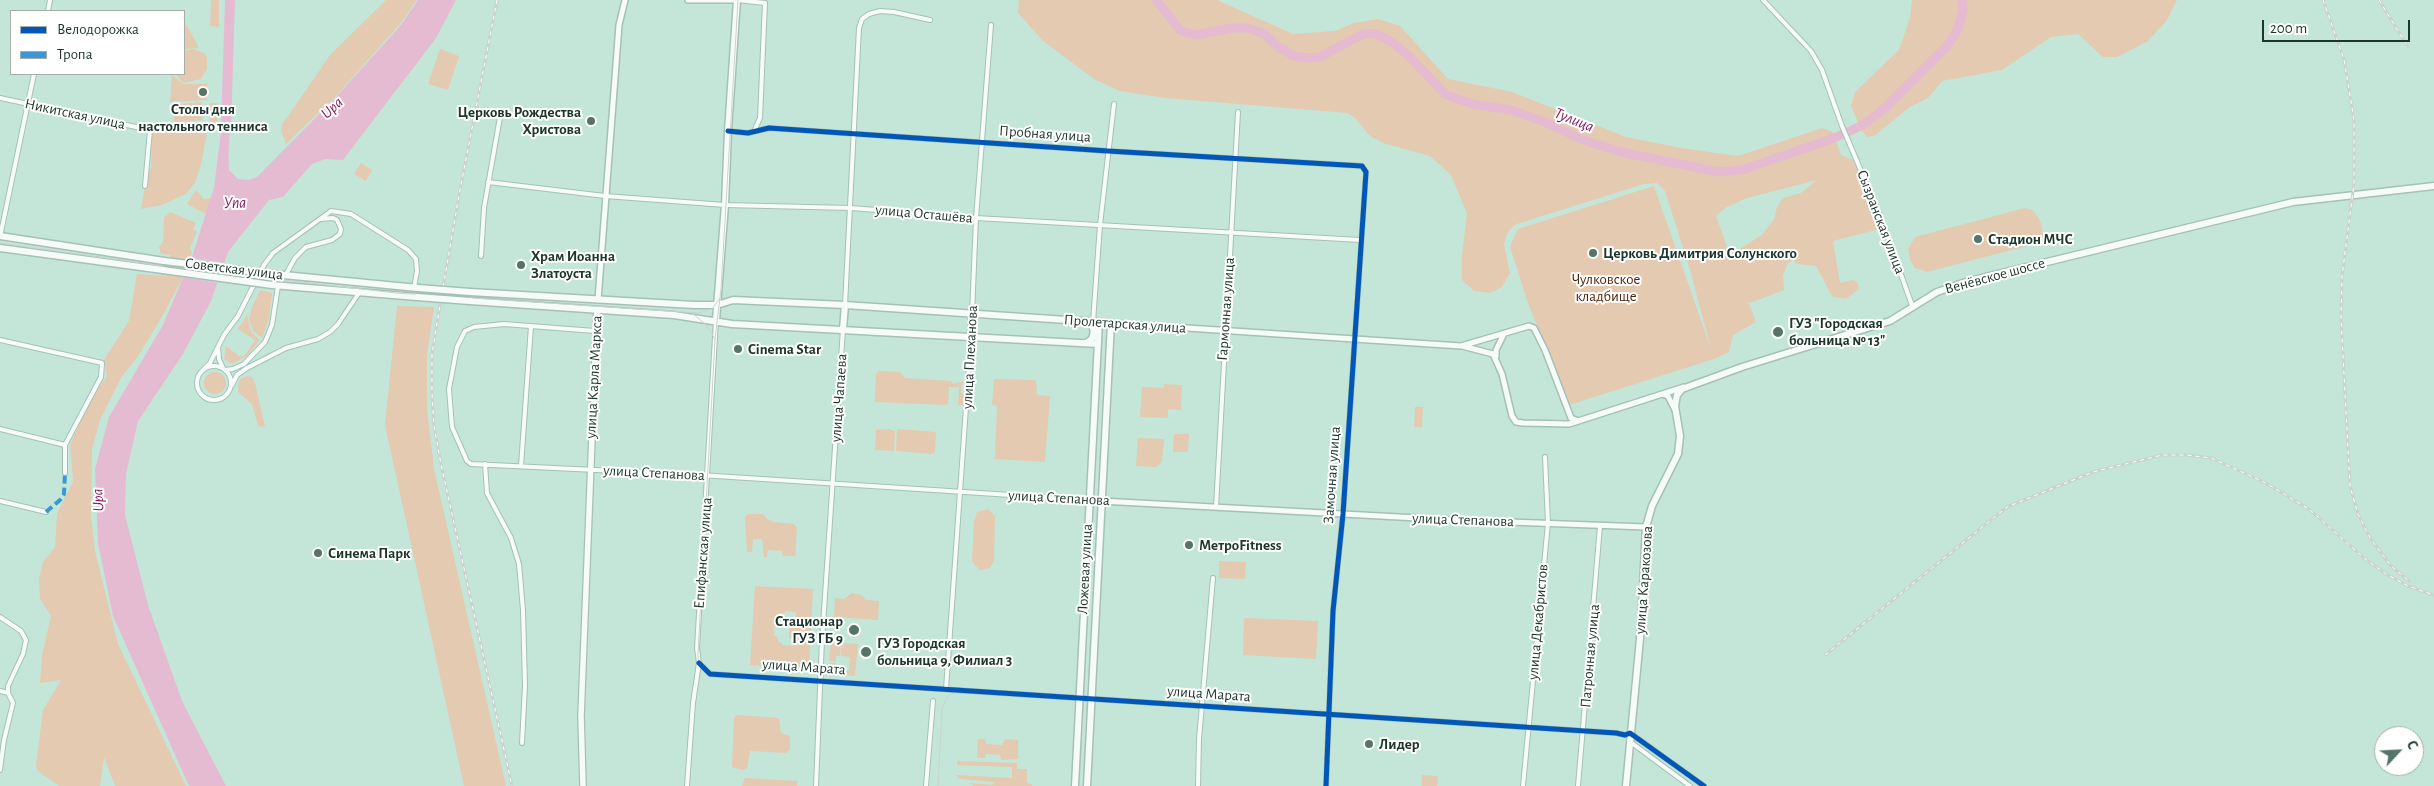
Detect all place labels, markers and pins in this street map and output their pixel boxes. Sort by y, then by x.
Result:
marker: Cтолы дня настольного тенниса [197,86,209,98]
place label: Cтолы дня настольного тенниса [138,100,268,135]
place label: Церковь Рождества Христова [457,103,581,138]
marker: Церковь Рождества Христова [585,115,597,127]
place label: Стадион МЧС [1988,230,2073,248]
marker: Стадион МЧС [1972,233,1984,245]
place label: Церковь Димитрия Солунского [1603,244,1797,262]
place label: Храм Иоанна Златоуста [531,247,615,282]
marker: Церковь Димитрия Солунского [1587,247,1599,259]
marker: Храм Иоанна Златоуста [515,259,527,271]
place label: ГУЗ "Городская больница № 13" [1789,314,1885,349]
marker: ГУЗ "Городская больница № 13" [1771,325,1785,339]
place label: Cinema Star [748,340,821,358]
marker: Cinema Star [732,343,744,355]
place label: МетроFitness [1199,536,1282,554]
marker: МетроFitness [1183,539,1195,551]
place label: Синема Парк [328,544,410,562]
marker: Синема Парк [312,547,324,559]
place label: Стационар ГУЗ ГБ 9 [775,612,843,647]
marker: Стационар ГУЗ ГБ 9 [847,623,861,637]
place label: ГУЗ Городская больница 9, Филиал 3 [877,634,1012,669]
marker: ГУЗ Городская больница 9, Филиал 3 [859,645,873,659]
place label: Лидер [1379,735,1420,753]
marker: Лидер [1363,738,1375,750]

